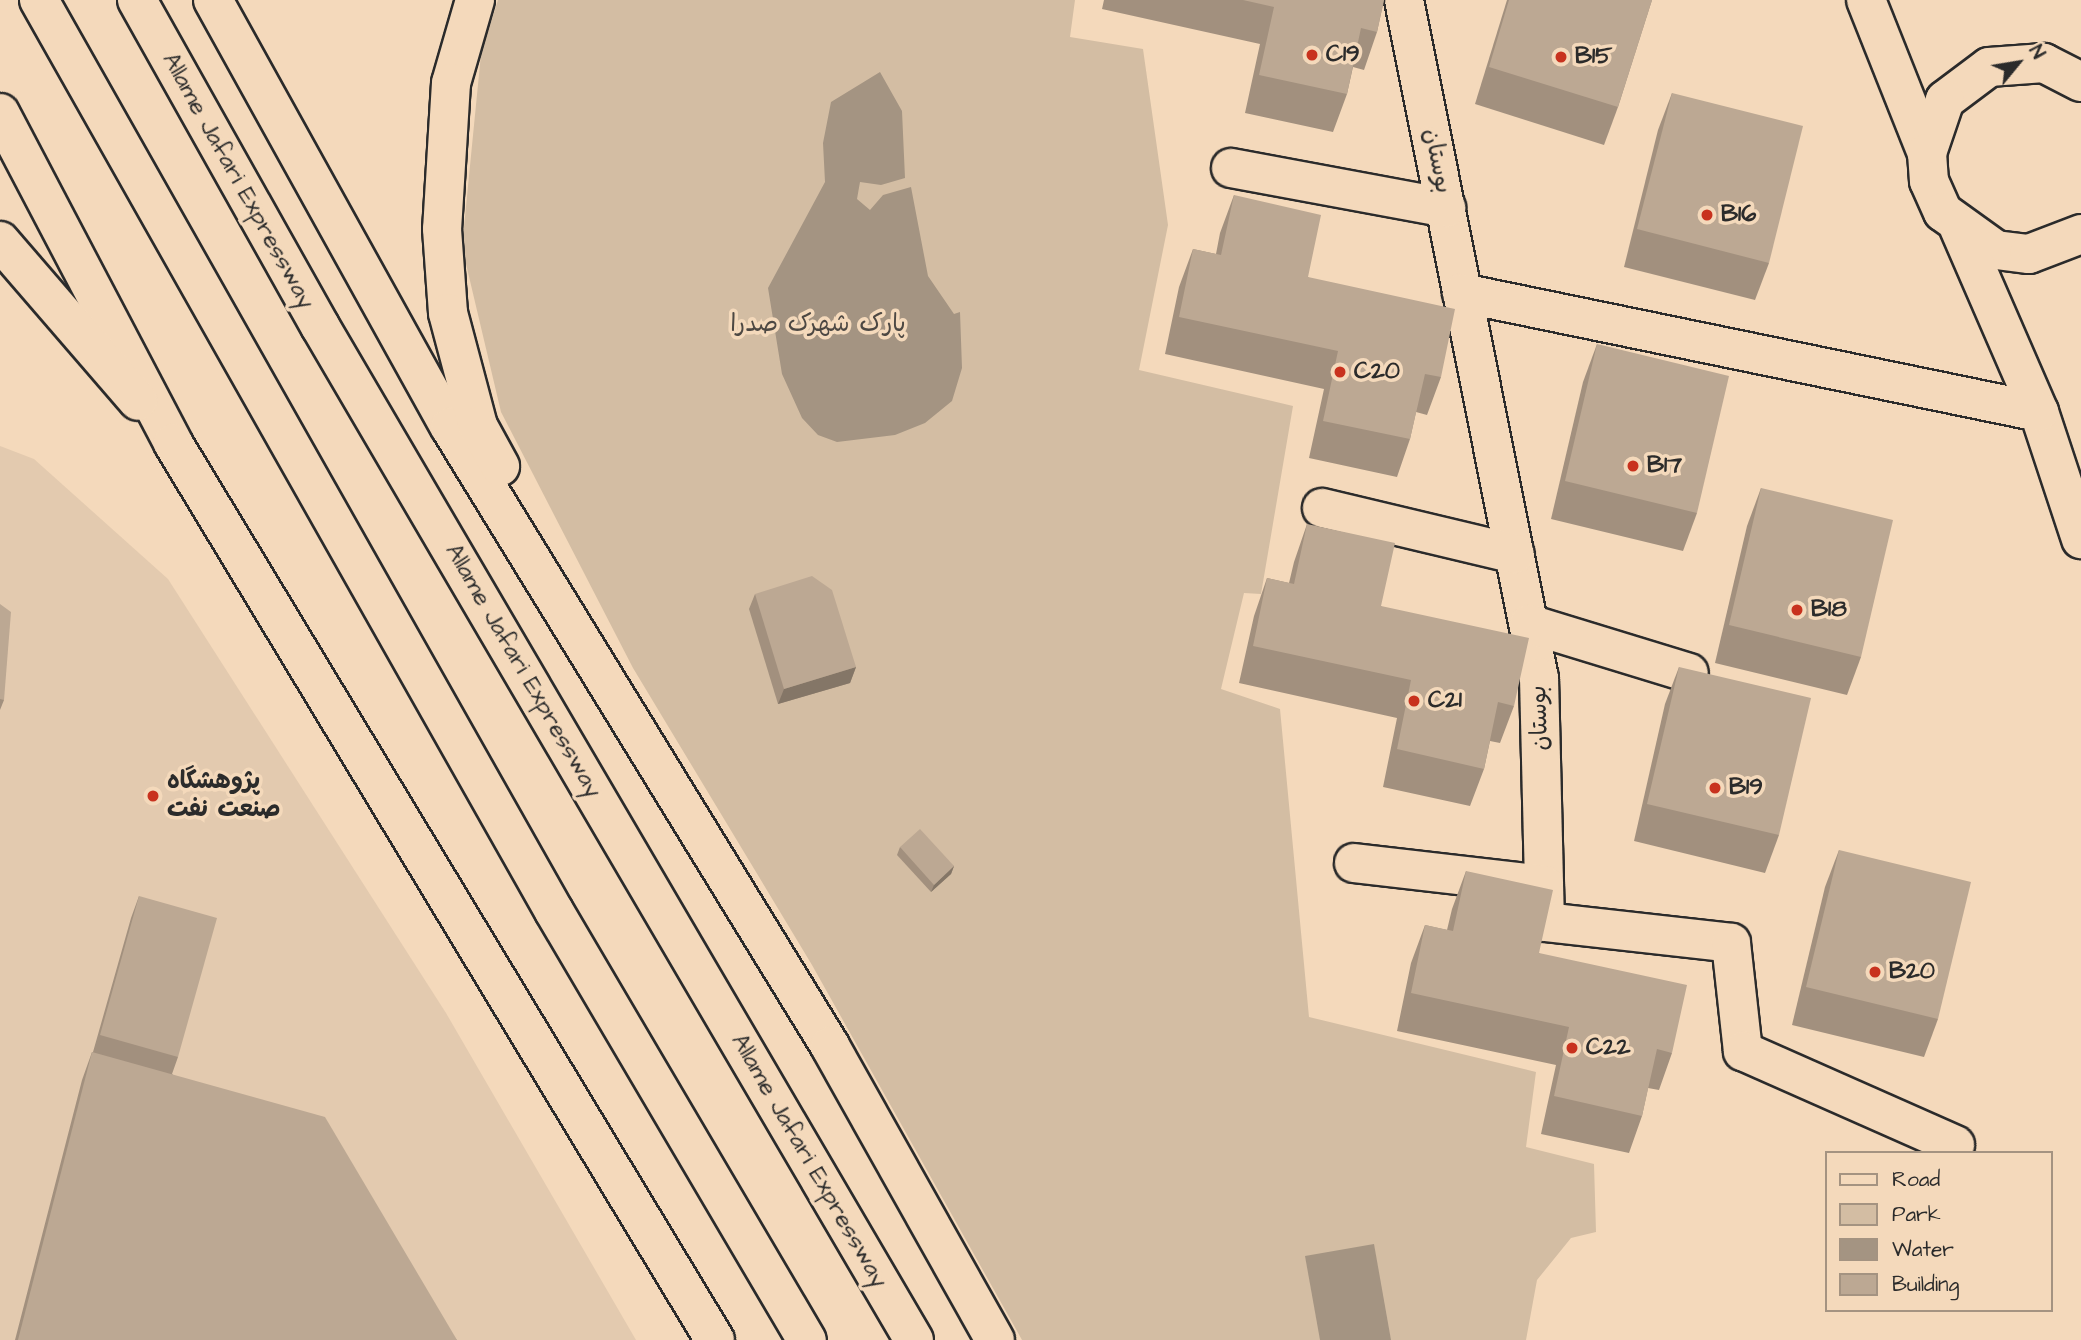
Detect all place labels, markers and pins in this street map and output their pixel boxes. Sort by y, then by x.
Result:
place label: C19 [1326,41,1360,69]
place label: B15 [1575,43,1612,71]
marker: C19 [1304,47,1320,63]
marker: B15 [1553,49,1569,65]
place label: B16 [1721,201,1756,229]
marker: B16 [1699,207,1715,223]
place label: C20 [1354,358,1400,386]
marker: C20 [1332,364,1348,380]
place label: B17 [1647,452,1682,480]
marker: B17 [1625,458,1641,474]
place label: B18 [1811,596,1847,624]
marker: B18 [1789,602,1805,618]
place label: C21 [1428,687,1462,715]
marker: C21 [1406,693,1422,709]
place label: پژوهشگاه صنعت نفت [167,768,280,824]
place label: B19 [1729,774,1763,802]
marker: B19 [1707,780,1723,796]
marker: پژوهشگاه صنعت نفت [145,788,161,804]
place label: B20 [1889,958,1935,986]
marker: B20 [1867,964,1883,980]
place label: C22 [1586,1034,1630,1062]
marker: C22 [1564,1040,1580,1056]

